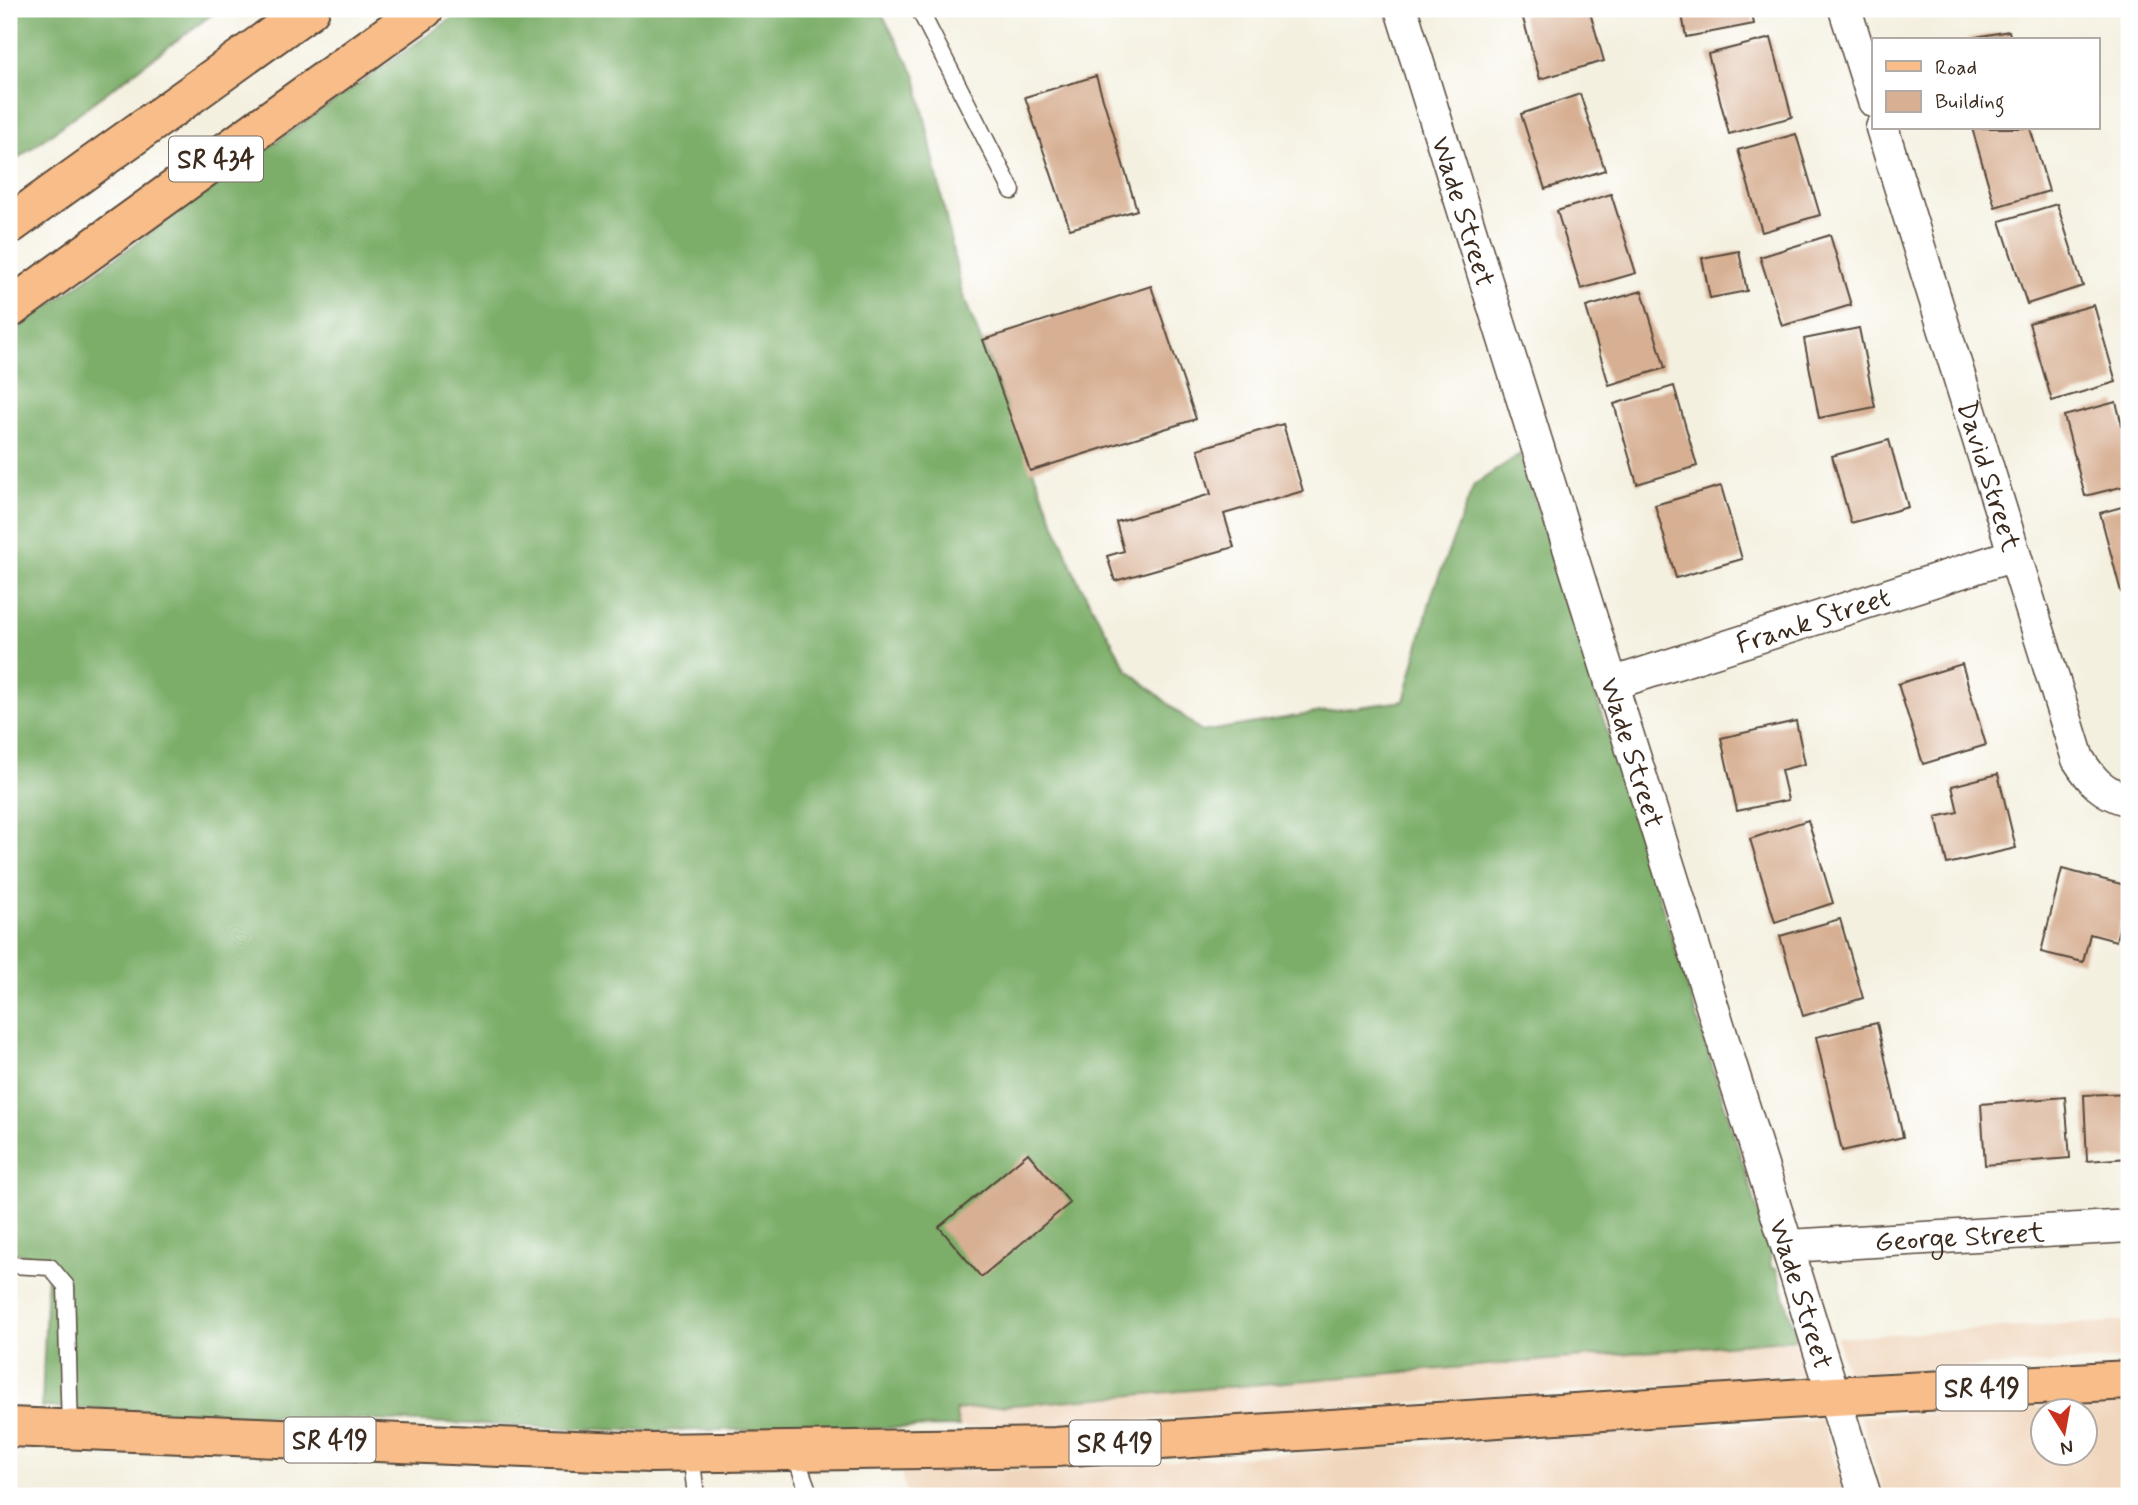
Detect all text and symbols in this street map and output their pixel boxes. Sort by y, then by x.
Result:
legend [1872,38,2100,130]
text: Road [1935,54,1977,82]
text: Building [1935,88,2005,118]
street label: Wade Street [1421,132,1503,292]
road number: SR 434 [169,136,263,182]
street label: David Street [1947,396,2029,557]
street label: Frank Street [1732,580,1895,664]
street label: Wade Street [1590,674,1672,833]
street label: Wade Street [1759,1215,1840,1374]
street label: George Street [1874,1215,2046,1262]
road number: SR 419 [1937,1366,2028,1410]
north arrow [2030,1396,2100,1466]
road number: SR 419 [284,1418,376,1462]
road number: SR 419 [1070,1420,1160,1466]
text: N [2058,1434,2076,1461]

